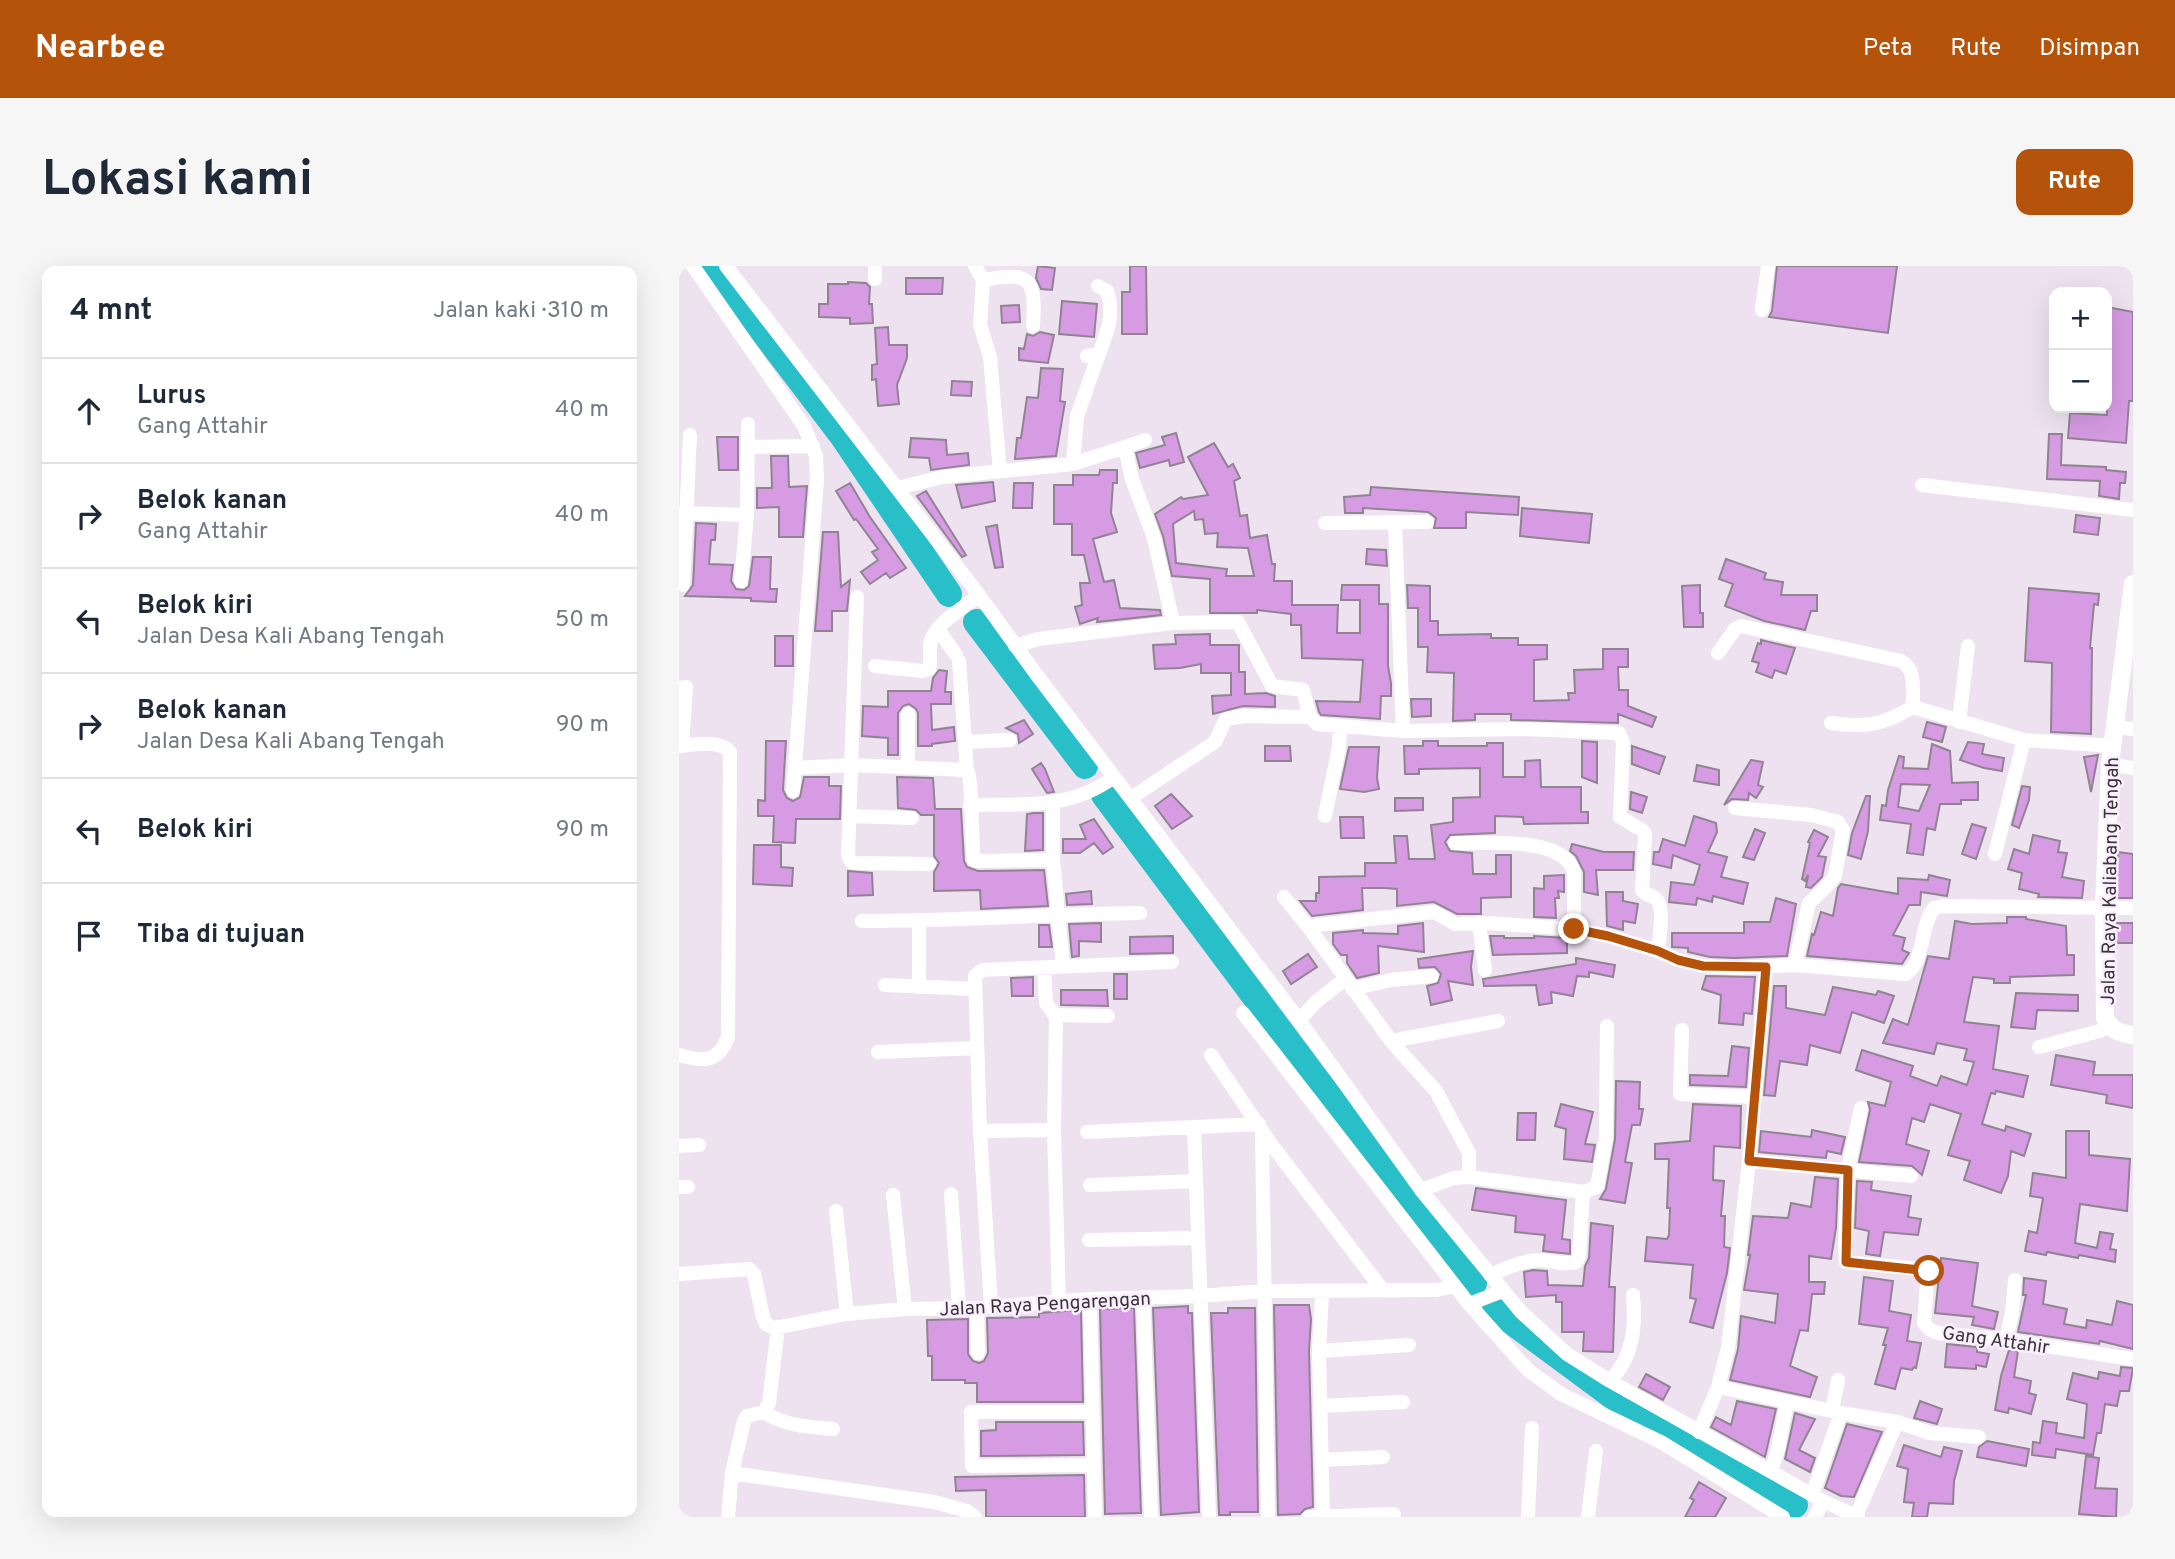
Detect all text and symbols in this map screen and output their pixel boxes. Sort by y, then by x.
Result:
text: Nearbee [35,28,166,70]
text: Peta [1863,34,1912,64]
text: Rute [1950,34,2001,64]
text: Disimpan [2039,34,2140,64]
button: Rute [2016,149,2133,215]
text: Lokasi kami [42,151,313,213]
map controls [2049,287,2112,413]
button: + [2049,287,2112,350]
text: 4 mnt [70,293,152,330]
text: Jalan kaki · 310 m [433,297,609,326]
button: − [2049,350,2112,413]
text: Lurus [137,380,206,413]
icon: ahead [70,392,108,430]
text: 40 m [555,396,609,425]
text: Gang Attahir [137,413,268,442]
text: Belok kanan [137,485,287,518]
icon: right [70,497,108,535]
text: 40 m [555,501,609,530]
text: Gang Attahir [137,518,268,547]
text: Belok kiri [137,590,253,623]
icon: left [70,602,108,640]
text: 50 m [555,606,609,635]
text: Jalan Desa Kali Abang Tengah [137,623,445,652]
text: Belok kanan [137,695,287,728]
icon: right [70,707,108,745]
text: 90 m [556,711,609,740]
text: Jalan Desa Kali Abang Tengah [137,728,445,757]
street label: Jalan Raya Kaliabang Tengah [2097,757,2125,1005]
icon: left [70,812,108,850]
text: Belok kiri [137,814,253,847]
text: 90 m [556,816,609,845]
route end [1558,913,1589,944]
icon: arrive [70,917,108,955]
text: Tiba di tujuan [137,919,305,952]
route start [1913,1255,1944,1286]
street label: Jalan Raya Pengarengan [939,1287,1152,1323]
street label: Gang Attahir [1940,1322,2052,1360]

